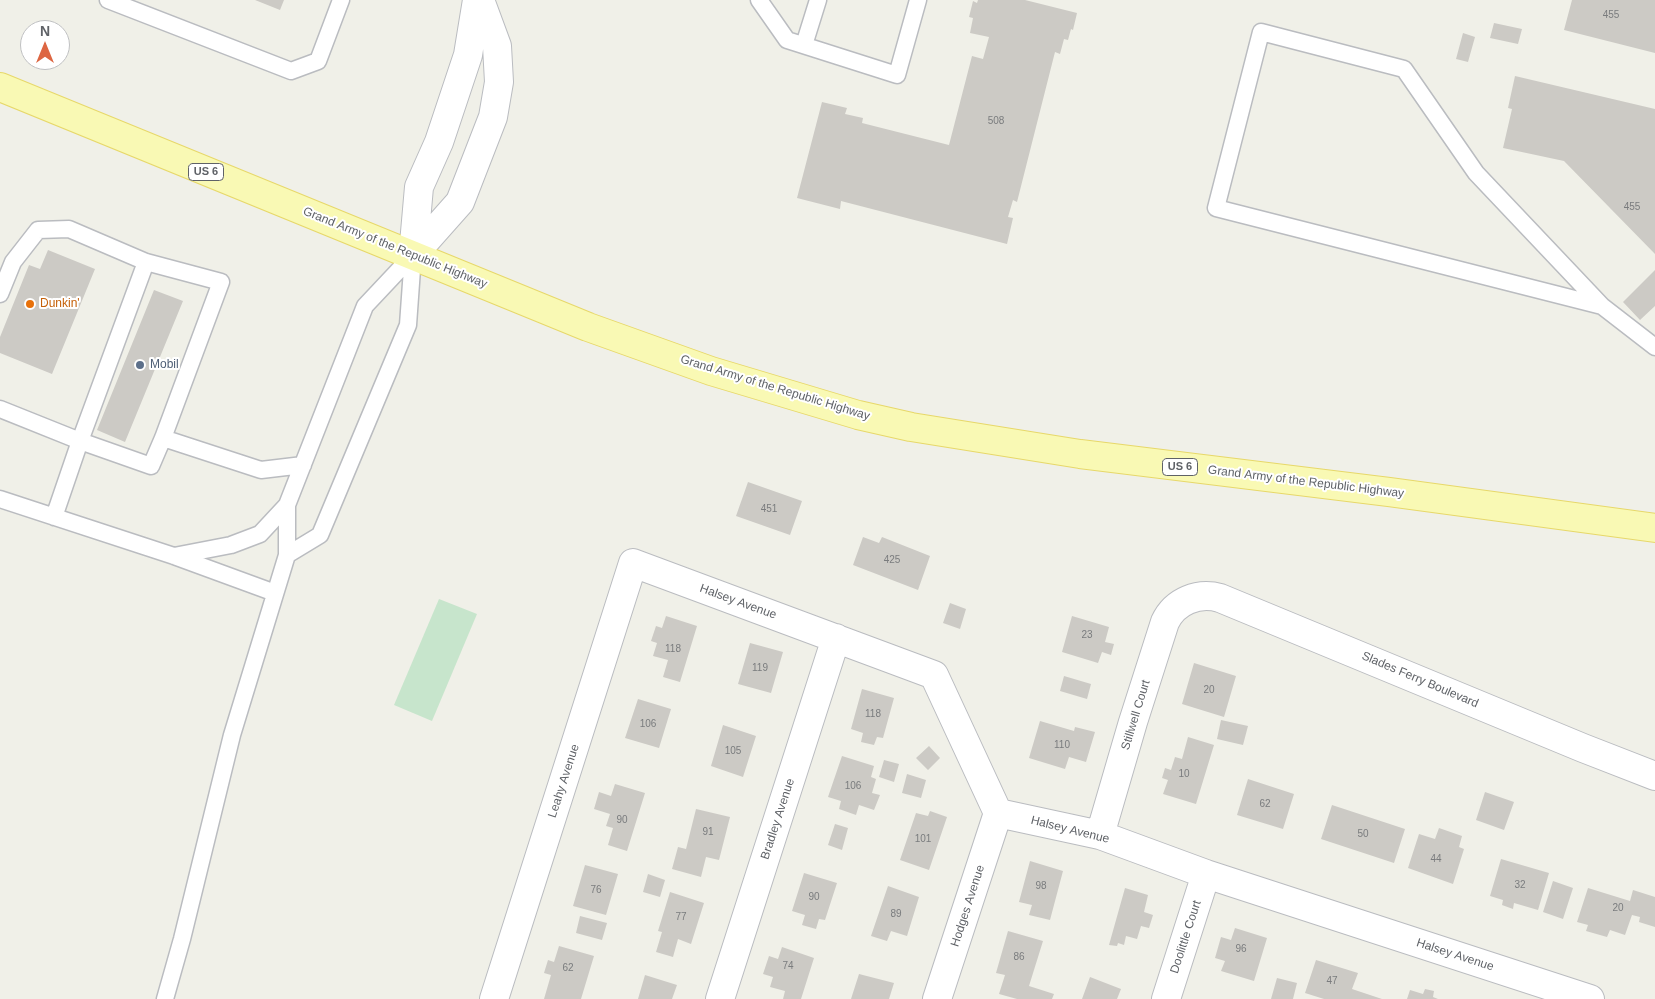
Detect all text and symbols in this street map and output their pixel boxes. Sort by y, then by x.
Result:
house number: 455 [1603,9,1619,21]
north arrow [20,20,70,70]
text: N [40,23,50,39]
house number: 508 [988,115,1004,127]
road number: US 6 [188,163,224,180]
house number: 455 [1624,201,1640,213]
street label: Grand Army of the Republic Highway [301,204,489,292]
place label: Dunkin' [40,297,80,311]
marker: Dunkin' [24,298,36,310]
street label: Grand Army of the Republic Highway [678,352,872,424]
place label: Mobil [150,358,179,372]
marker: Mobil [134,359,146,371]
road number: US 6 [1162,458,1198,476]
street label: Grand Army of the Republic Highway [1207,463,1405,501]
house number: 451 [761,503,777,515]
house number: 425 [884,554,900,566]
street label: Halsey Avenue [698,581,778,623]
house number: 23 [1081,629,1093,641]
house number: 118 [665,643,681,655]
street label: Slades Ferry Boulevard [1359,649,1481,711]
house number: 119 [752,662,768,674]
street label: Stillwell Court [1118,678,1154,752]
house number: 20 [1203,684,1215,696]
house number: 118 [865,708,881,720]
house number: 106 [640,718,656,730]
house number: 110 [1054,739,1070,751]
street label: Leahy Avenue [545,742,583,820]
house number: 105 [725,745,741,757]
house number: 10 [1178,768,1190,780]
street label: Bradley Avenue [758,777,798,861]
house number: 106 [845,780,861,792]
house number: 62 [1259,798,1271,810]
street label: Halsey Avenue [1029,813,1111,847]
house number: 90 [616,814,628,826]
house number: 91 [702,826,714,838]
house number: 50 [1357,828,1369,840]
house number: 101 [915,833,931,845]
house number: 44 [1430,853,1442,865]
street label: Hodges Avenue [948,863,988,949]
house number: 32 [1514,879,1526,891]
house number: 98 [1035,880,1047,892]
house number: 76 [590,884,602,896]
house number: 90 [808,891,820,903]
street label: Doolittle Court [1167,899,1205,975]
house number: 20 [1612,902,1624,914]
house number: 89 [890,908,902,920]
house number: 77 [675,911,687,923]
street label: Halsey Avenue [1414,936,1496,974]
house number: 96 [1235,943,1247,955]
house number: 86 [1013,951,1025,963]
house number: 74 [782,960,794,972]
house number: 62 [562,962,574,974]
house number: 47 [1326,975,1338,987]

